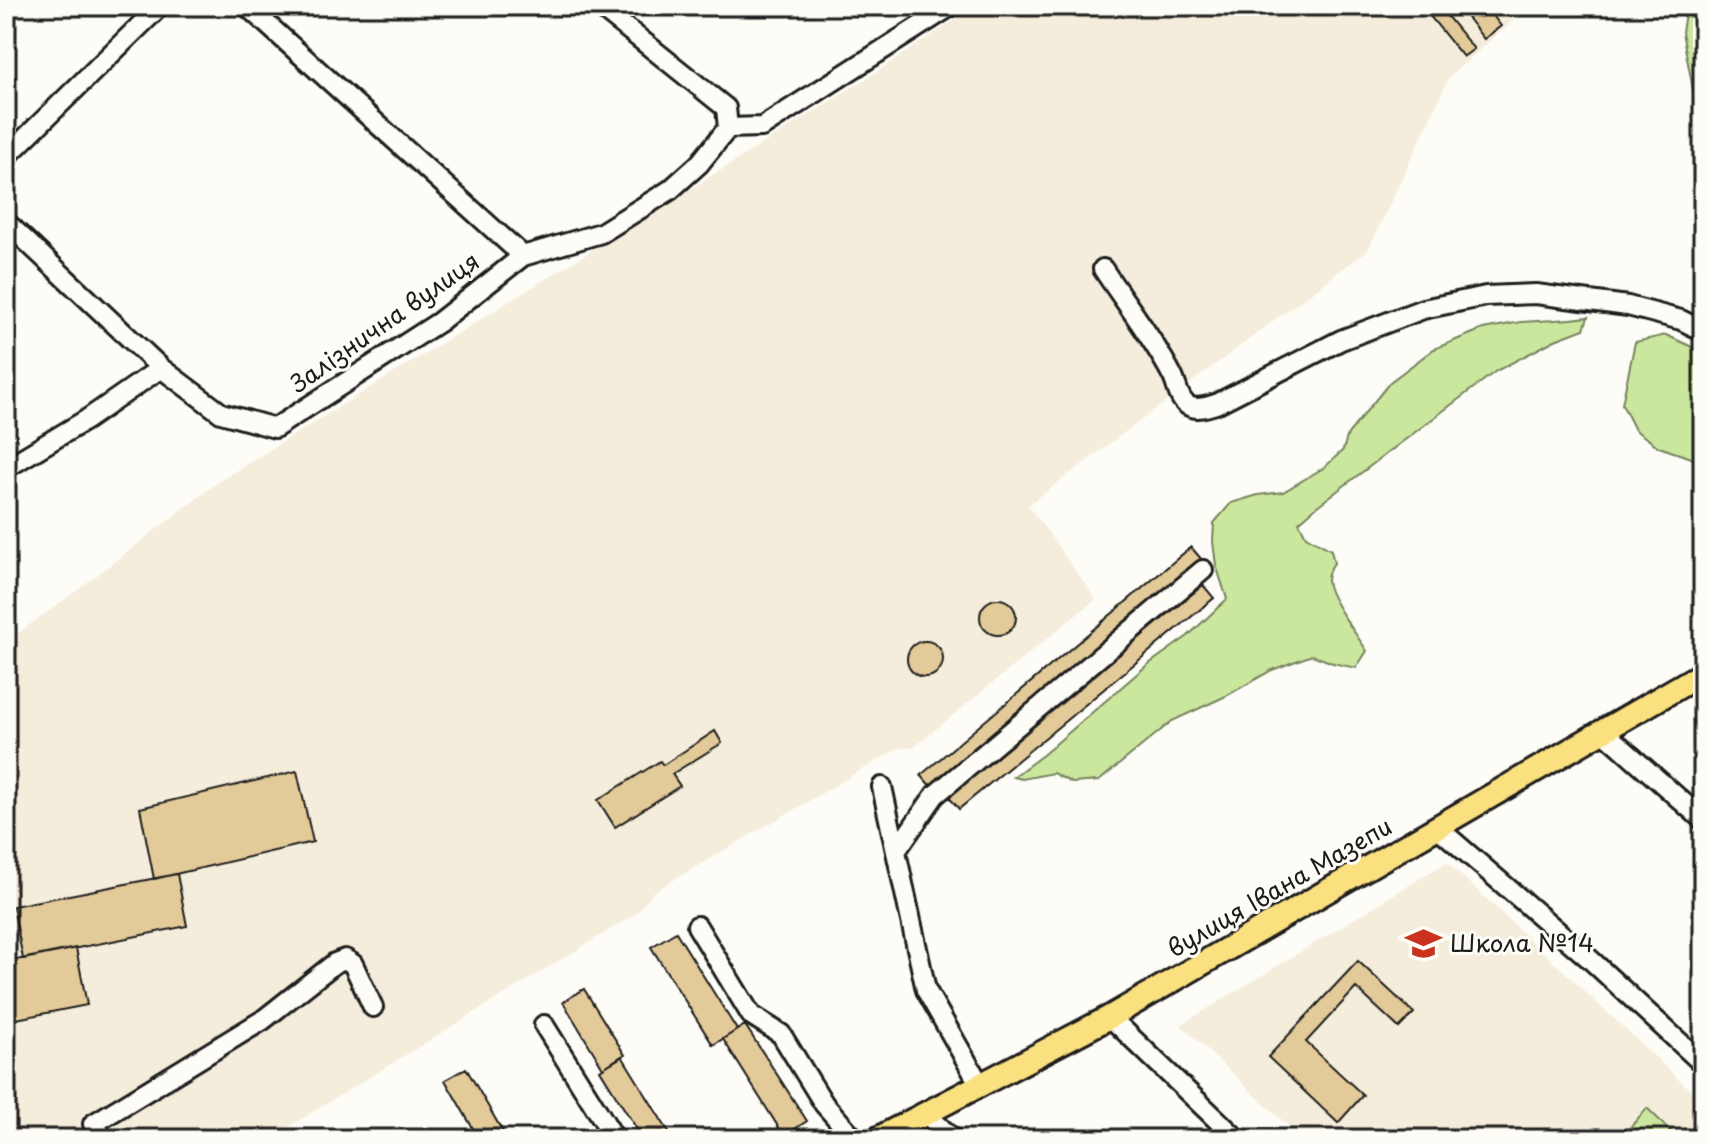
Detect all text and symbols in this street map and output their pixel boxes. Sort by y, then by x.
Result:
street label: Залізнична вулиця [281,242,486,401]
street label: вулиця Івана Мазепи [1160,807,1398,965]
place label: Школа №14 [1450,924,1594,960]
school or university icon: Школа №14 [1405,925,1443,963]

